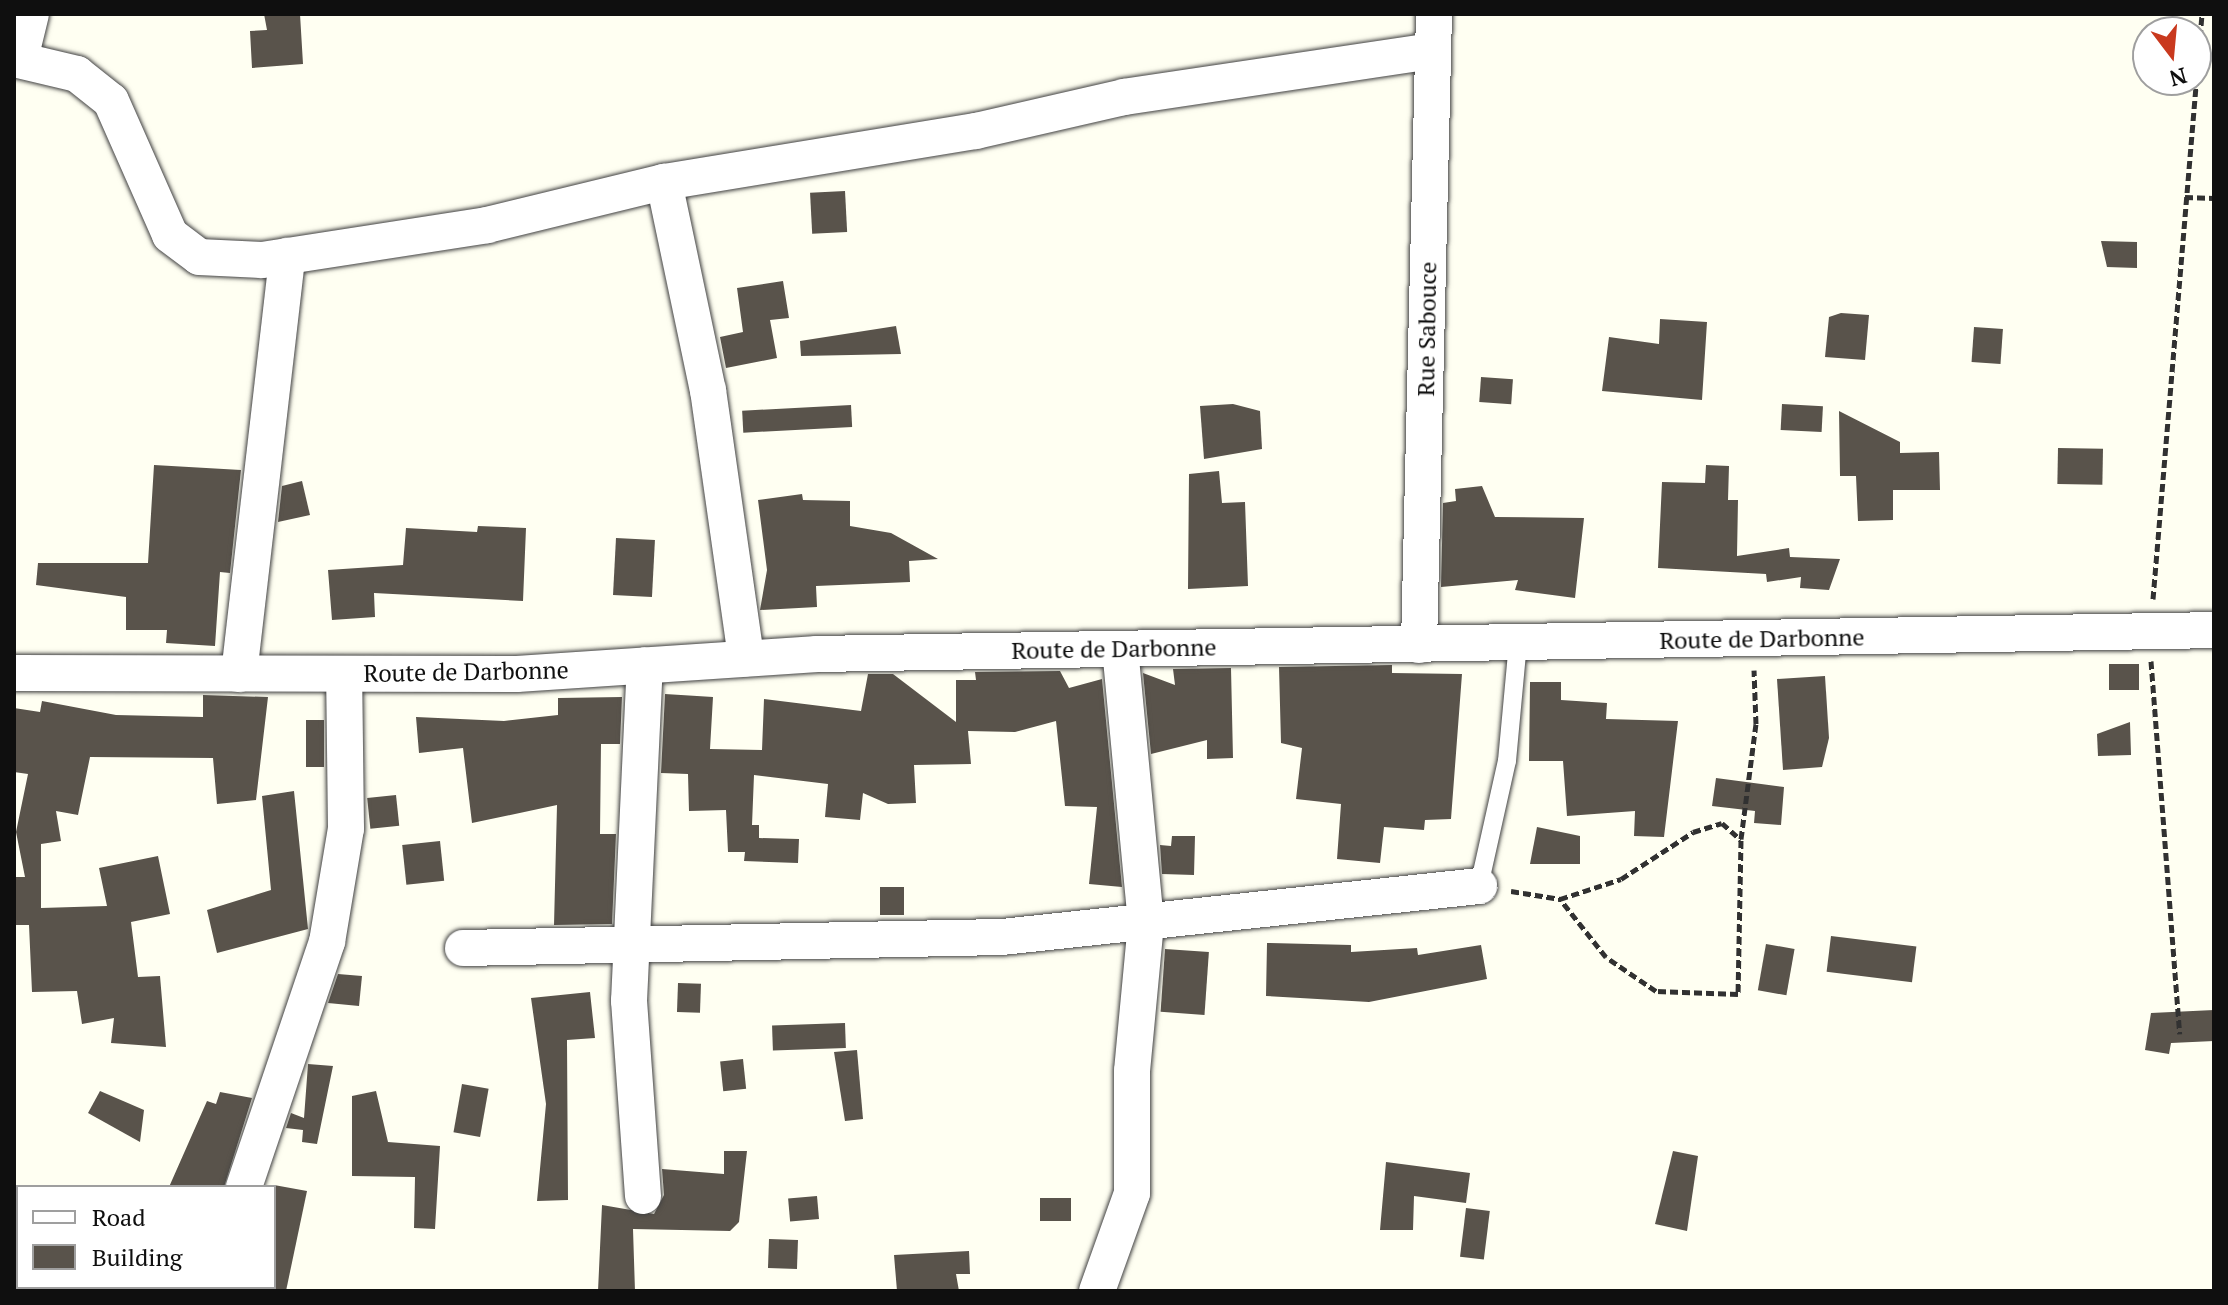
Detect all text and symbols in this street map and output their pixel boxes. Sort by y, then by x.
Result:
north arrow [2132,16,2212,96]
text: N [2166,61,2190,94]
street label: Rue Sabouce [1411,261,1443,397]
street label: Route de Darbonne [1659,623,1865,655]
street label: Route de Darbonne [1011,633,1217,665]
street label: Route de Darbonne [363,656,569,688]
legend [16,1185,276,1289]
text: Road [92,1201,146,1233]
text: Building [92,1241,182,1273]

